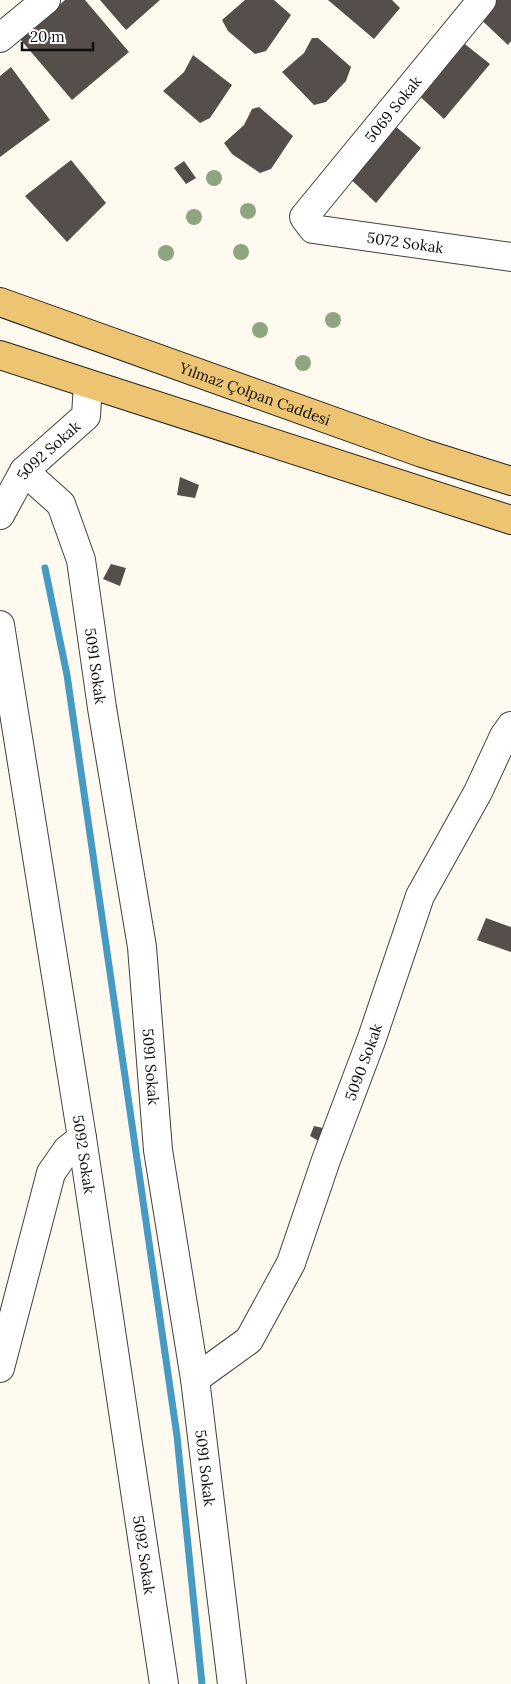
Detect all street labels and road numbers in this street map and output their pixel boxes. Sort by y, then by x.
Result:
street label: 5069 Sokak [360,72,426,146]
street label: 5072 Sokak [366,227,445,257]
street label: Yılmaz Çolpan Caddesi [176,357,333,429]
street label: 5092 Sokak [12,416,84,482]
street label: 5091 Sokak [81,627,111,705]
street label: 5090 Sokak [340,1021,386,1103]
street label: 5091 Sokak [139,1028,164,1106]
street label: 5092 Sokak [69,1114,100,1195]
street label: 5091 Sokak [192,1429,220,1507]
street label: 5092 Sokak [129,1514,160,1595]

